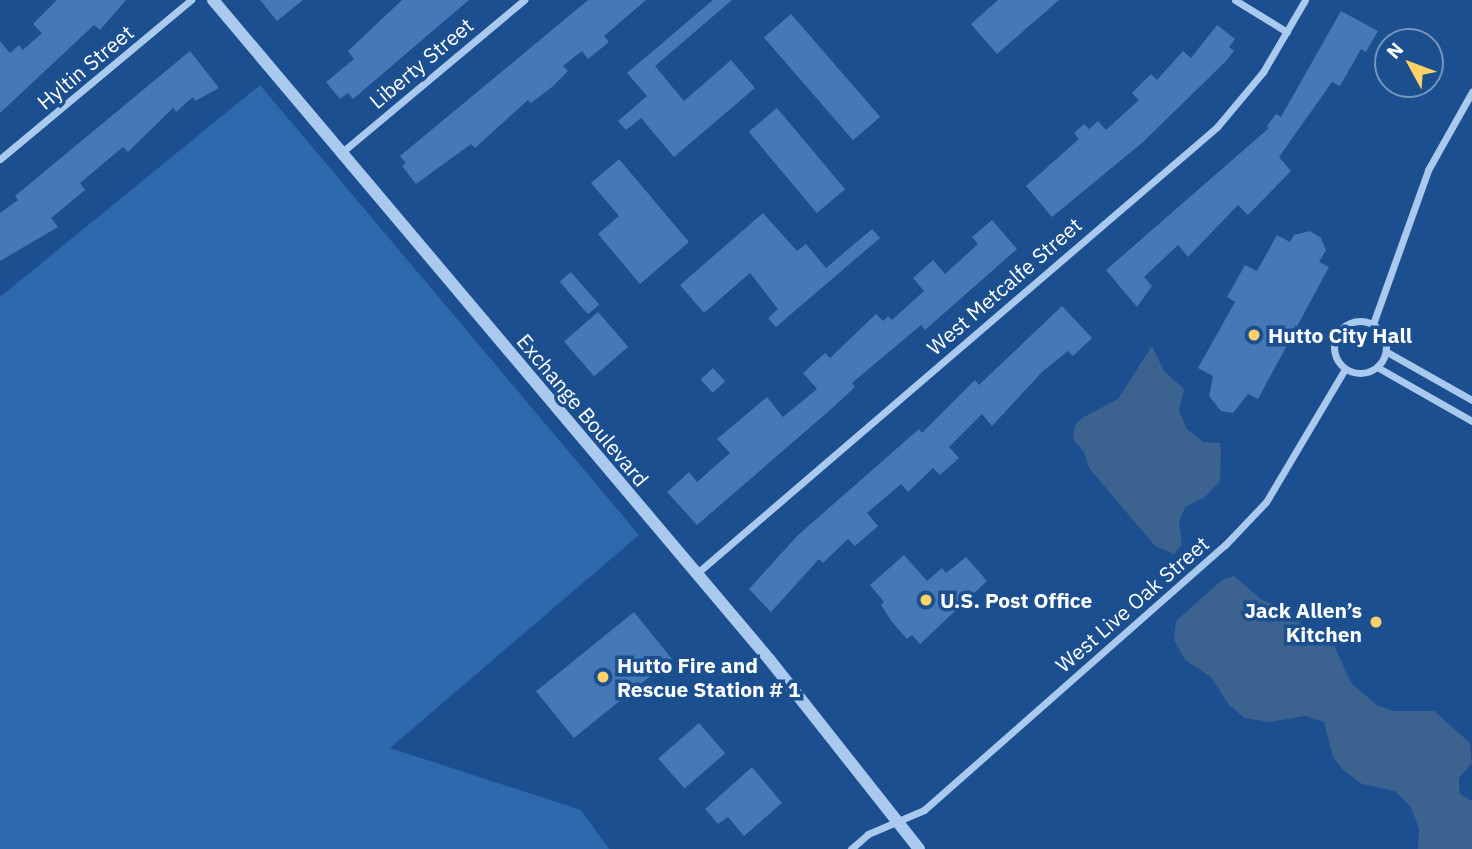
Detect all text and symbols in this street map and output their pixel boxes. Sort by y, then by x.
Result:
street label: Liberty Street [364,12,478,114]
street label: Hyltin Street [32,19,138,115]
north arrow [1374,28,1444,98]
text: N [1381,37,1408,64]
street label: West Metcalfe Street [922,212,1086,360]
place label: Hutto City Hall [1268,322,1412,348]
marker: Hutto City Hall [1246,327,1262,343]
street label: Exchange Boulevard [512,329,654,491]
street label: West Live Oak Street [1050,531,1214,677]
place label: U.S. Post Office [940,587,1092,613]
marker: U.S. Post Office [918,592,934,608]
place label: Jack Allen’s Kitchen [1244,597,1362,647]
marker: Jack Allen’s Kitchen [1368,614,1384,630]
place label: Hutto Fire and Rescue Station # 1 [617,652,800,702]
marker: Hutto Fire and Rescue Station # 1 [595,669,611,685]

